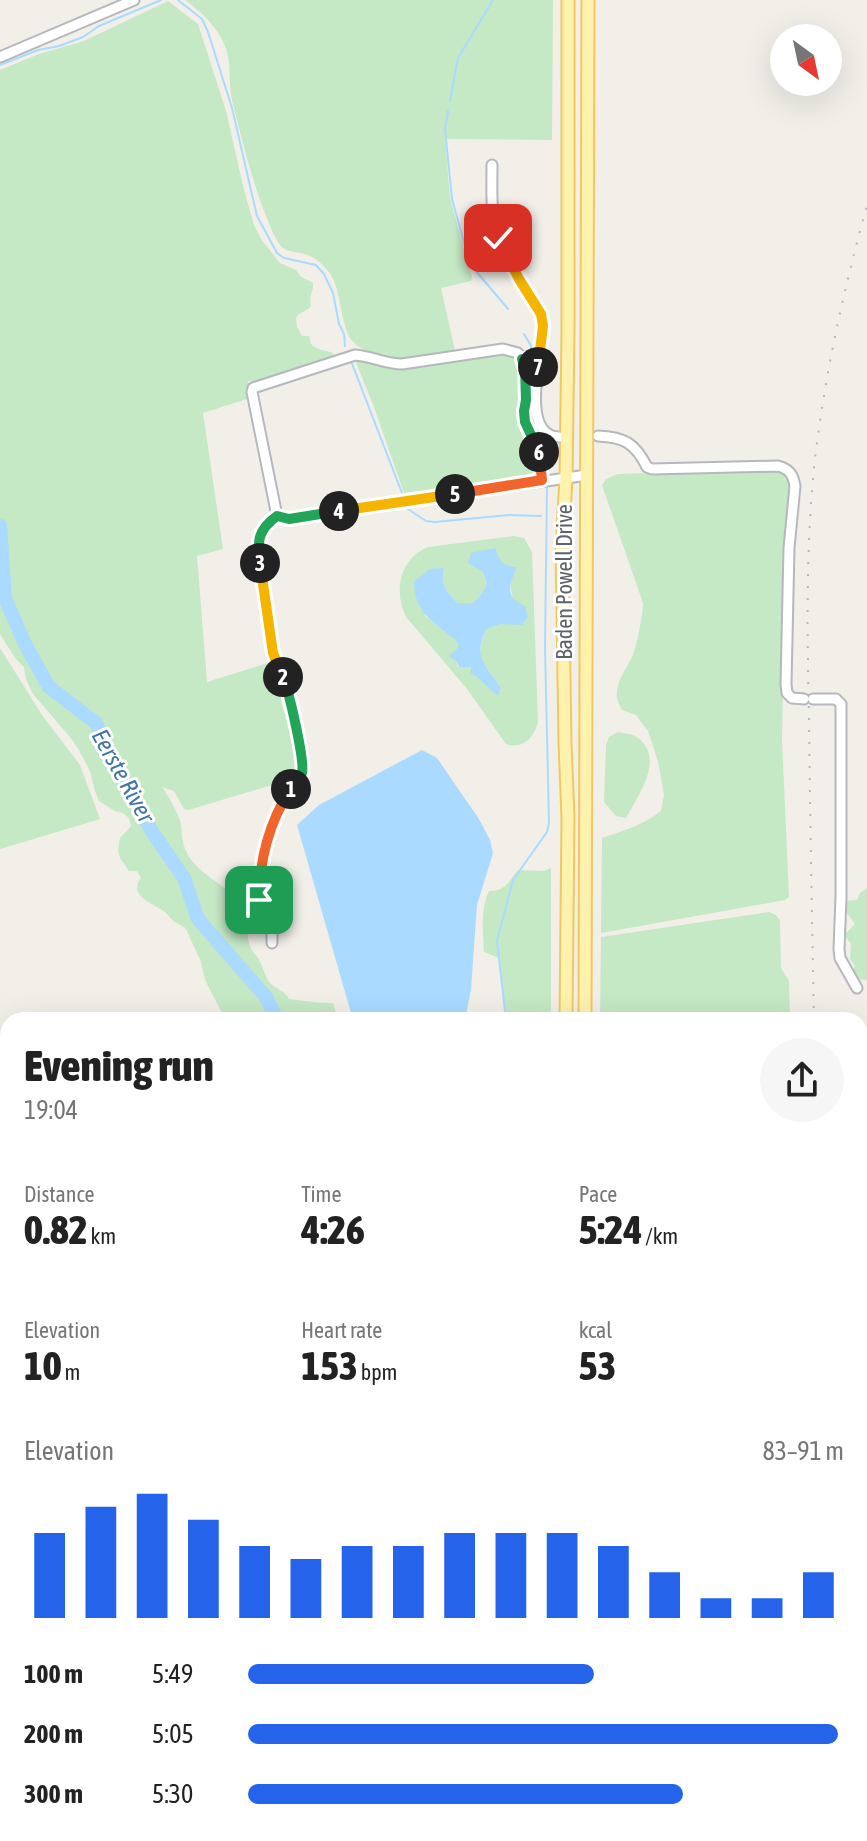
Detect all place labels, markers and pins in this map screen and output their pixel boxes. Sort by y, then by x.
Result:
pin [464,204,532,272]
pin: 7 [518,347,558,387]
pin: 6 [519,432,559,472]
pin: 5 [435,474,475,514]
pin: 4 [319,491,359,531]
pin: 3 [240,543,280,583]
pin: 2 [263,657,303,697]
pin: 1 [271,769,311,809]
pin [225,866,293,934]

